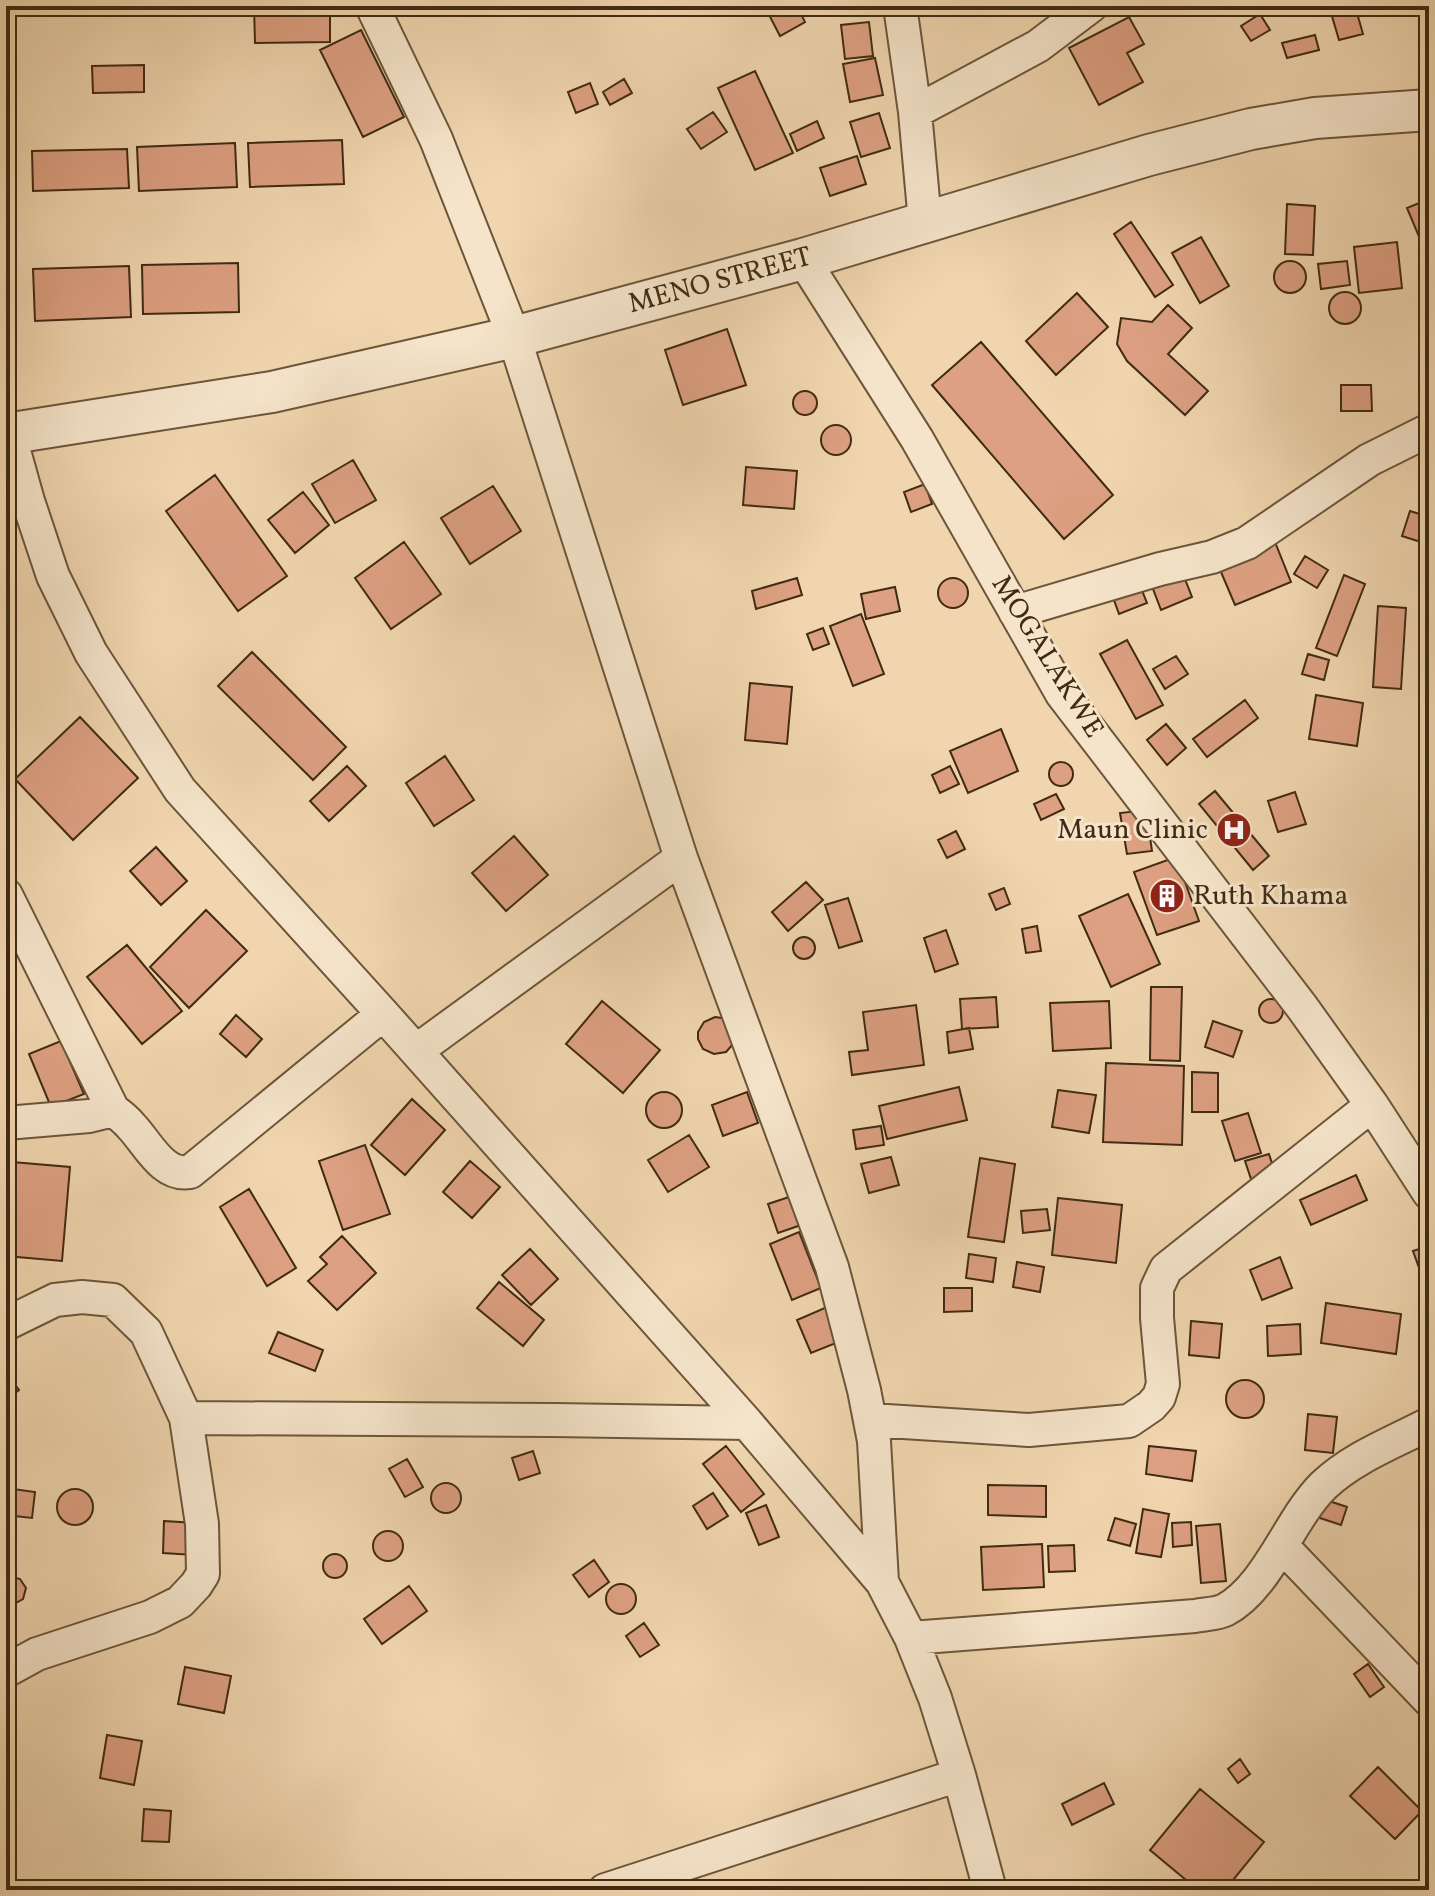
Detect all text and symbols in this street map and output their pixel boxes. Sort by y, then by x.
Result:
street label: MENO STREET [624,238,816,324]
street label: MOGALAKWE [981,568,1113,746]
place label: Maun Clinic [1057,811,1208,850]
hospital icon: Maun Clinic [1215,811,1253,849]
building icon: Ruth Khama [1148,877,1186,915]
place label: Ruth Khama [1193,877,1348,916]

